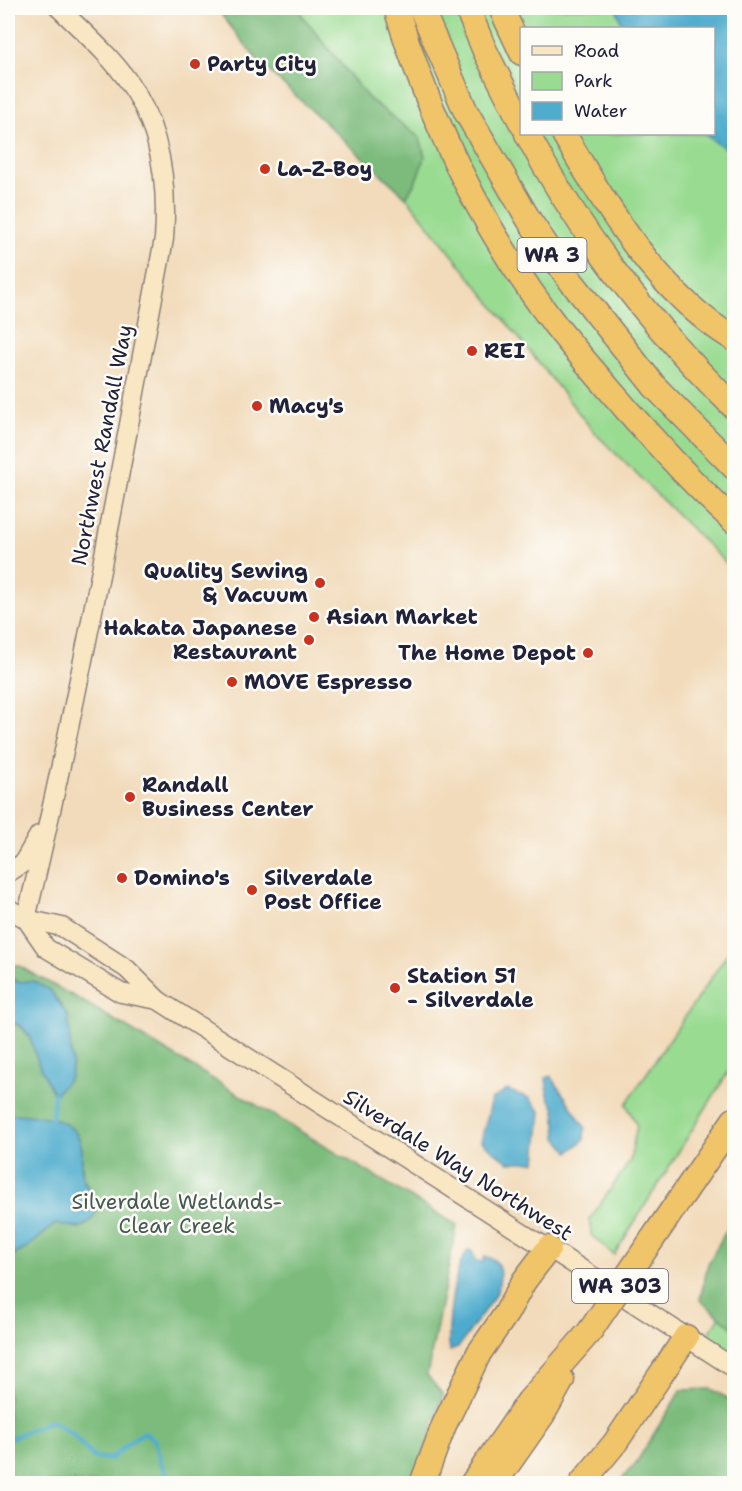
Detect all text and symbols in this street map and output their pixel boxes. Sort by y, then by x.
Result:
legend [520,27,715,135]
text: Road [574,39,619,63]
place label: Party City [207,50,317,78]
marker: Party City [188,57,202,71]
text: Park [574,69,613,93]
text: Water [574,99,627,123]
place label: La-Z-Boy [277,155,372,183]
marker: La-Z-Boy [258,162,272,176]
road number: WA 3 [518,238,586,272]
street label: Northwest Randall Way [65,322,139,568]
place label: REI [484,337,525,365]
marker: REI [465,344,479,358]
place label: Macy's [269,392,344,420]
marker: Macy's [250,399,264,413]
place label: Quality Sewing & Vacuum [144,557,308,609]
marker: Quality Sewing & Vacuum [313,576,327,590]
place label: Asian Market [326,603,478,631]
marker: Asian Market [307,610,321,624]
place label: Hakata Japanese Restaurant [104,614,297,666]
marker: Hakata Japanese Restaurant [302,633,316,647]
place label: The Home Depot [398,639,576,667]
marker: The Home Depot [581,646,595,660]
place label: MOVE Espresso [244,668,413,696]
marker: MOVE Espresso [225,675,239,689]
place label: Randall Business Center [142,771,314,823]
marker: Randall Business Center [123,790,137,804]
place label: Domino's [134,864,230,892]
place label: Silverdale Post Office [264,864,382,916]
marker: Domino's [115,871,129,885]
marker: Silverdale Post Office [245,883,259,897]
place label: Station 51 - Silverdale [407,962,534,1014]
marker: Station 51 - Silverdale [388,981,402,995]
street label: Silverdale Way Northwest [338,1083,578,1247]
park label: Silverdale Wetlands- Clear Creek [71,1188,283,1240]
road number: WA 303 [572,1269,668,1303]

